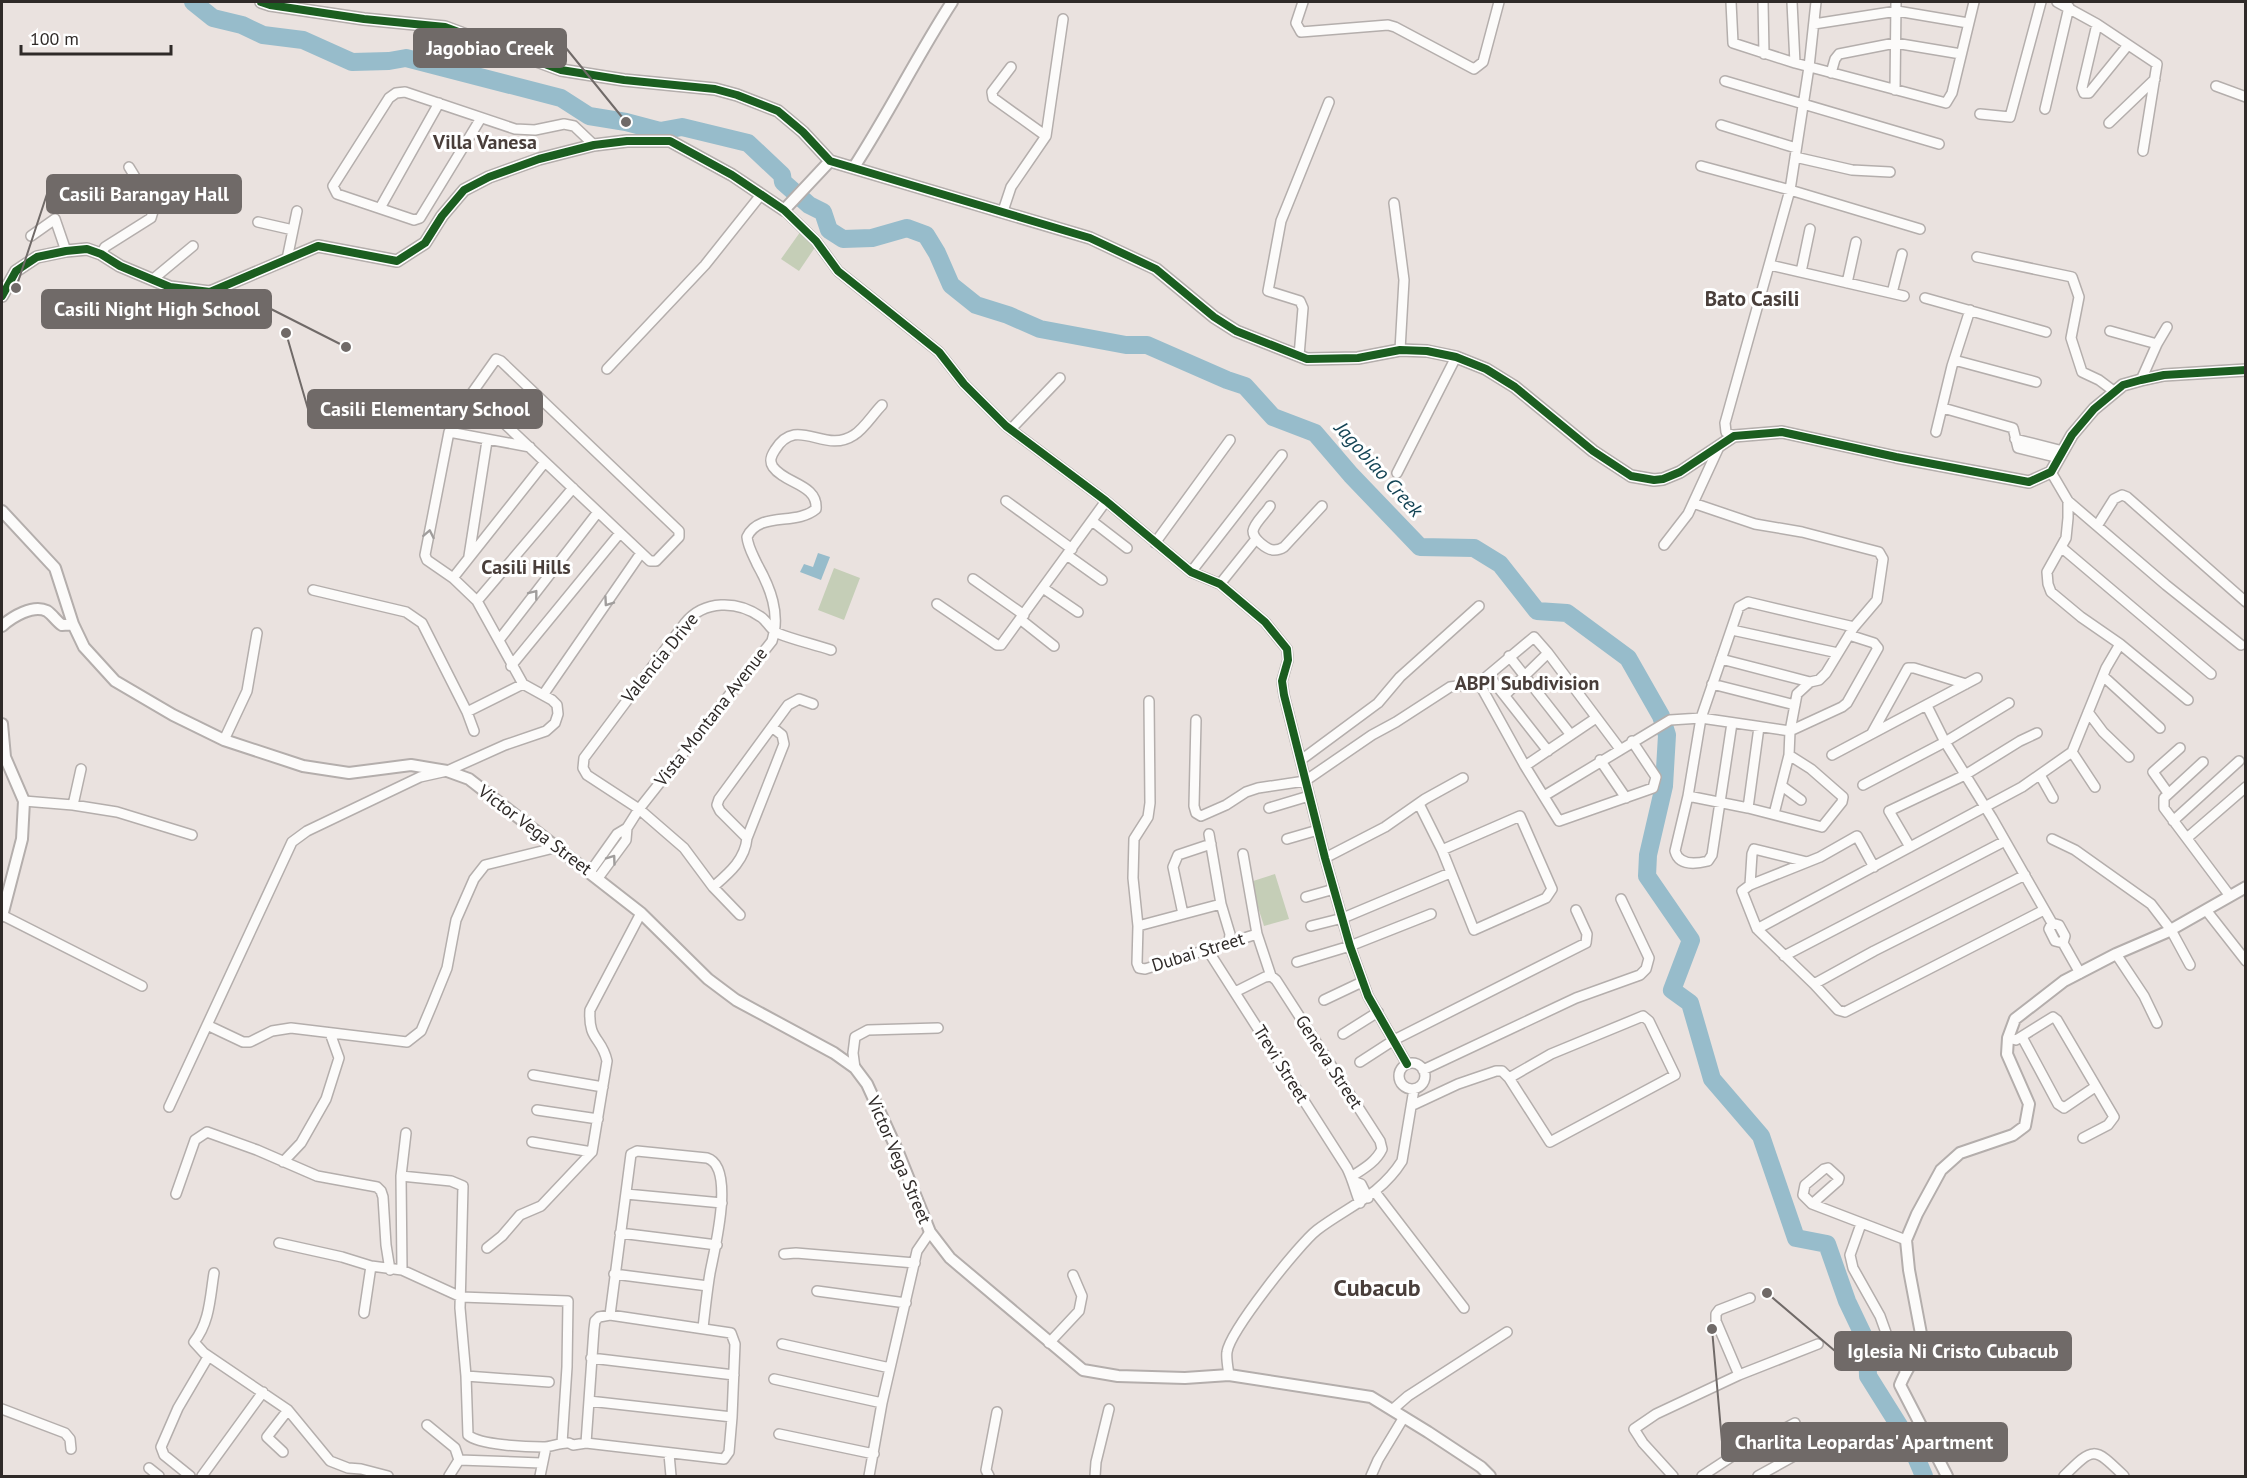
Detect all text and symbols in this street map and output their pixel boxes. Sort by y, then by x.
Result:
scale bar [21,18,171,56]
text: 100 m [30,27,79,50]
callout: Jagobiao Creek [414,29,566,67]
text: Jagobiao Creek [425,35,554,61]
district label: Villa Vanesa [432,129,537,155]
callout: Casili Barangay Hall [47,175,241,213]
text: Casili Barangay Hall [59,181,229,207]
district label: Bato Casili [1705,285,1799,312]
callout: Casili Night High School [42,290,271,328]
text: Casili Night High School [54,296,260,322]
callout: Casili Elementary School [308,390,542,428]
text: Casili Elementary School [320,396,530,422]
water label: Jagobiao Creek [1328,414,1430,523]
one-way arrow [422,529,435,539]
district label: Casili Hills [481,554,571,580]
one-way arrow [527,590,538,601]
one-way arrow [604,595,615,606]
street label: Valencia Drive [616,608,703,708]
street label: Vista Montana Avenue [648,642,772,792]
district label: ABPI Subdivision [1455,670,1599,696]
street label: Victor Vega Street [473,779,597,880]
one-way arrow [605,854,616,865]
street label: Dubai Street [1149,927,1247,977]
street label: Geneva Street [1291,1011,1368,1113]
street label: Trevi Street [1249,1021,1314,1107]
street label: Victor Vega Street [862,1092,937,1227]
district label: Cubacub [1334,1272,1421,1303]
callout: Iglesia Ni Cristo Cubacub [1835,1332,2071,1370]
text: Iglesia Ni Cristo Cubacub [1847,1338,2059,1364]
callout: Charlita Leopardas' Apartment [1722,1423,2007,1461]
text: Charlita Leopardas' Apartment [1735,1429,1993,1455]

